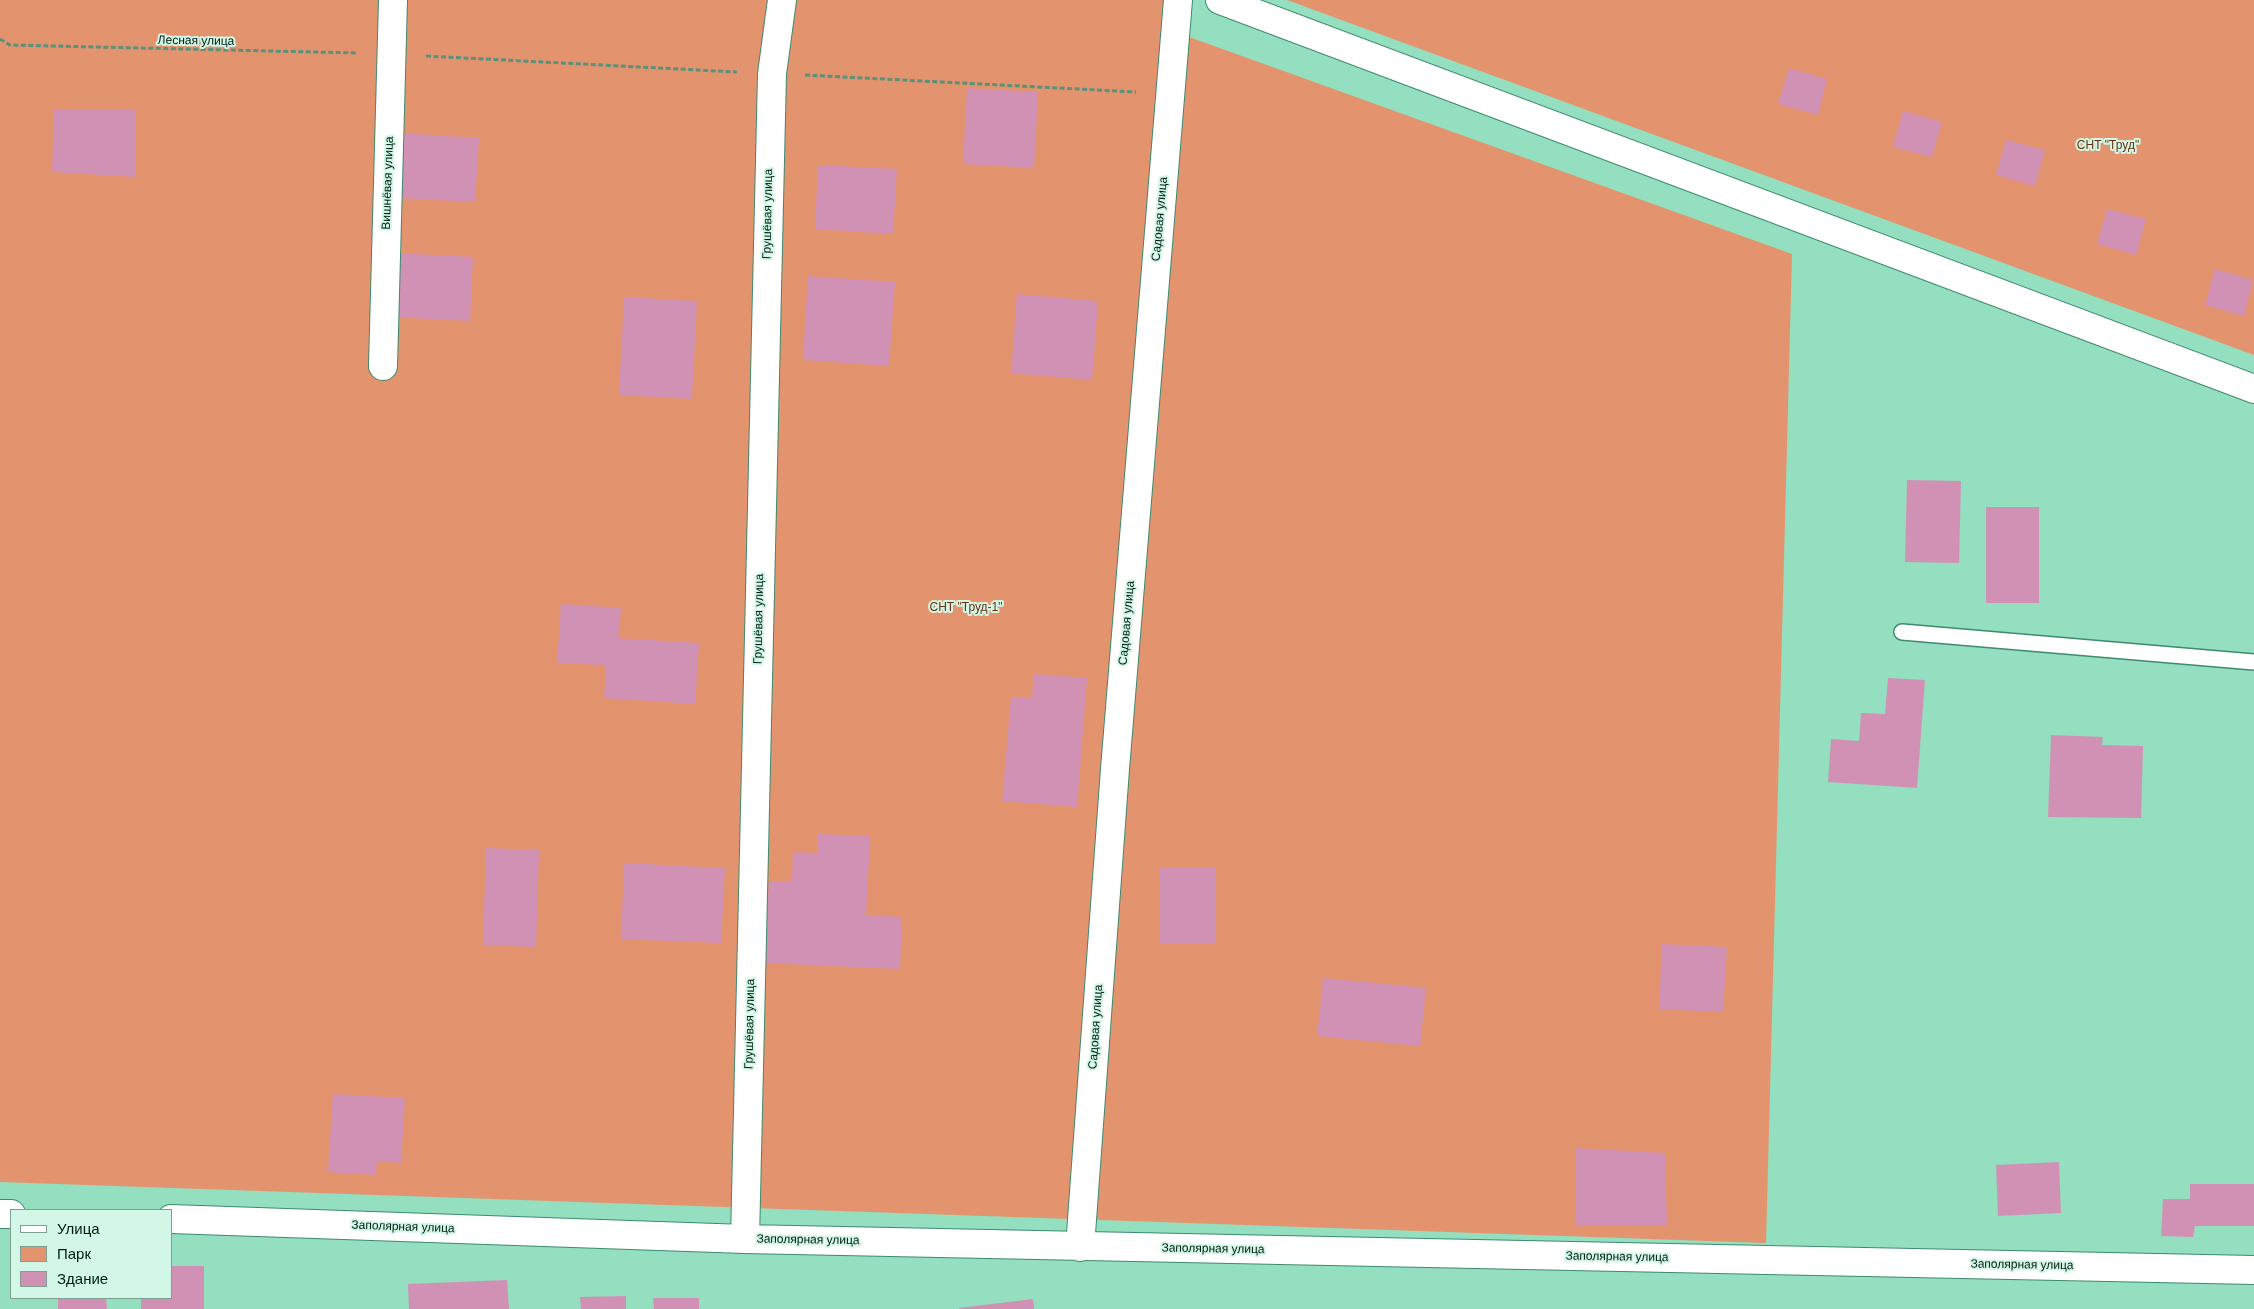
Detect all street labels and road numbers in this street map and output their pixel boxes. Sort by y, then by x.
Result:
street label: Лесная улица [158,33,234,49]
street label: Вишнёвая улица [379,136,397,230]
street label: Грушёвая улица [760,169,776,259]
street label: Садовая улица [1149,176,1171,262]
street label: Грушёвая улица [751,574,767,664]
street label: Садовая улица [1116,580,1138,666]
street label: Грушёвая улица [742,979,758,1069]
street label: Садовая улица [1086,984,1106,1070]
street label: Заполярная улица [351,1218,455,1236]
street label: Заполярная улица [756,1232,860,1248]
street label: Заполярная улица [1161,1241,1265,1257]
street label: Заполярная улица [1565,1249,1669,1265]
street label: Заполярная улица [1970,1257,2074,1273]

